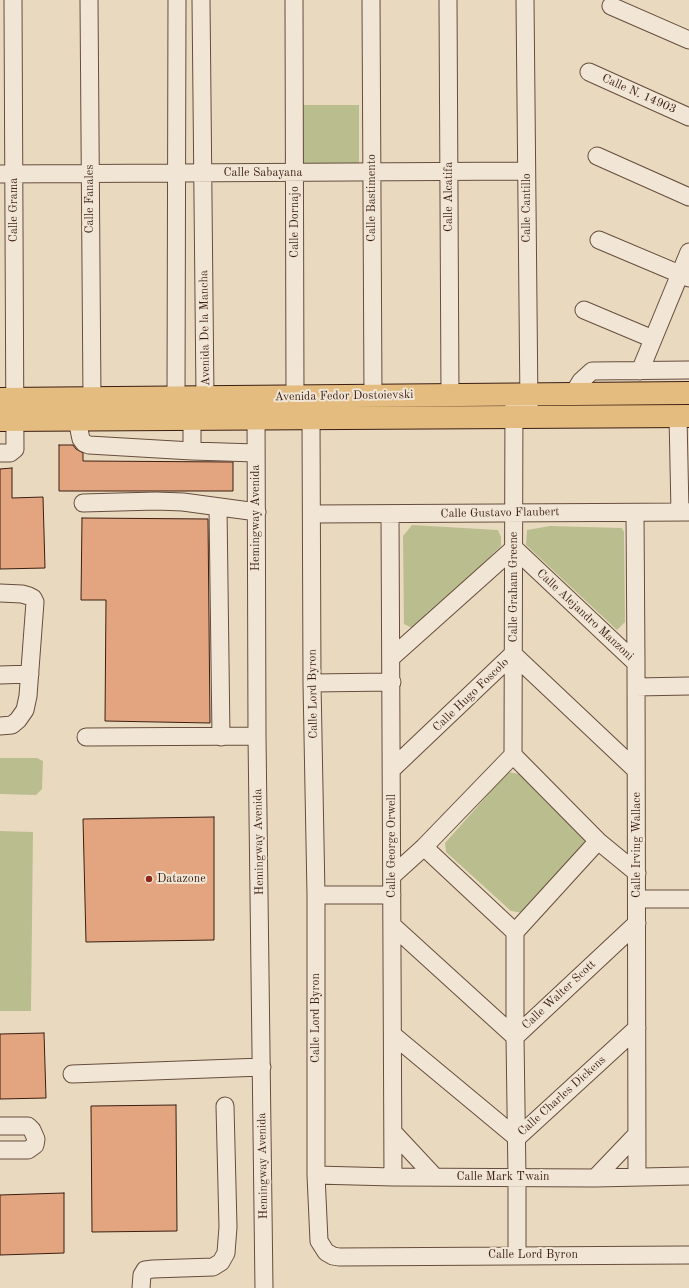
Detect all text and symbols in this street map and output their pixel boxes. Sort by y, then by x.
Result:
street label: Calle N. 14903 [599,71,679,117]
street label: Calle Bastimento [365,154,379,242]
street label: Calle Alcatifa [442,162,456,232]
street label: Calle Fanales [83,165,97,233]
street label: Calle Sabayana [224,166,302,180]
street label: Calle Cantillo [520,173,534,243]
street label: Calle Grama [7,178,21,242]
street label: Calle Dornajo [288,186,302,258]
street label: Avenida De la Mancha [197,270,213,386]
street label: Avenida Fedor Dostoievski [275,388,413,404]
street label: Hemingway Avenida [249,465,263,571]
street label: Calle Gustavo Flaubert [440,505,560,521]
street label: Calle Graham Greene [507,532,521,642]
street label: Calle Alejandro Manzoni [533,566,637,664]
street label: Calle Lord Byron [305,649,321,739]
street label: Calle Hugo Foscolo [430,655,512,735]
street label: Hemingway Avenida [251,789,267,895]
street label: Calle Irving Wallace [630,792,644,898]
street label: Calle George Orwell [385,794,399,898]
place label: Datazone [157,872,206,886]
marker: Datazone [144,874,154,884]
street label: Calle Walter Scott [519,957,599,1033]
street label: Calle Lord Byron [309,973,323,1063]
street label: Calle Charles Dickens [515,1053,609,1139]
street label: Hemingway Avenida [255,1113,271,1219]
street label: Calle Mark Twain [457,1170,549,1184]
street label: Calle Lord Byron [488,1248,578,1262]

